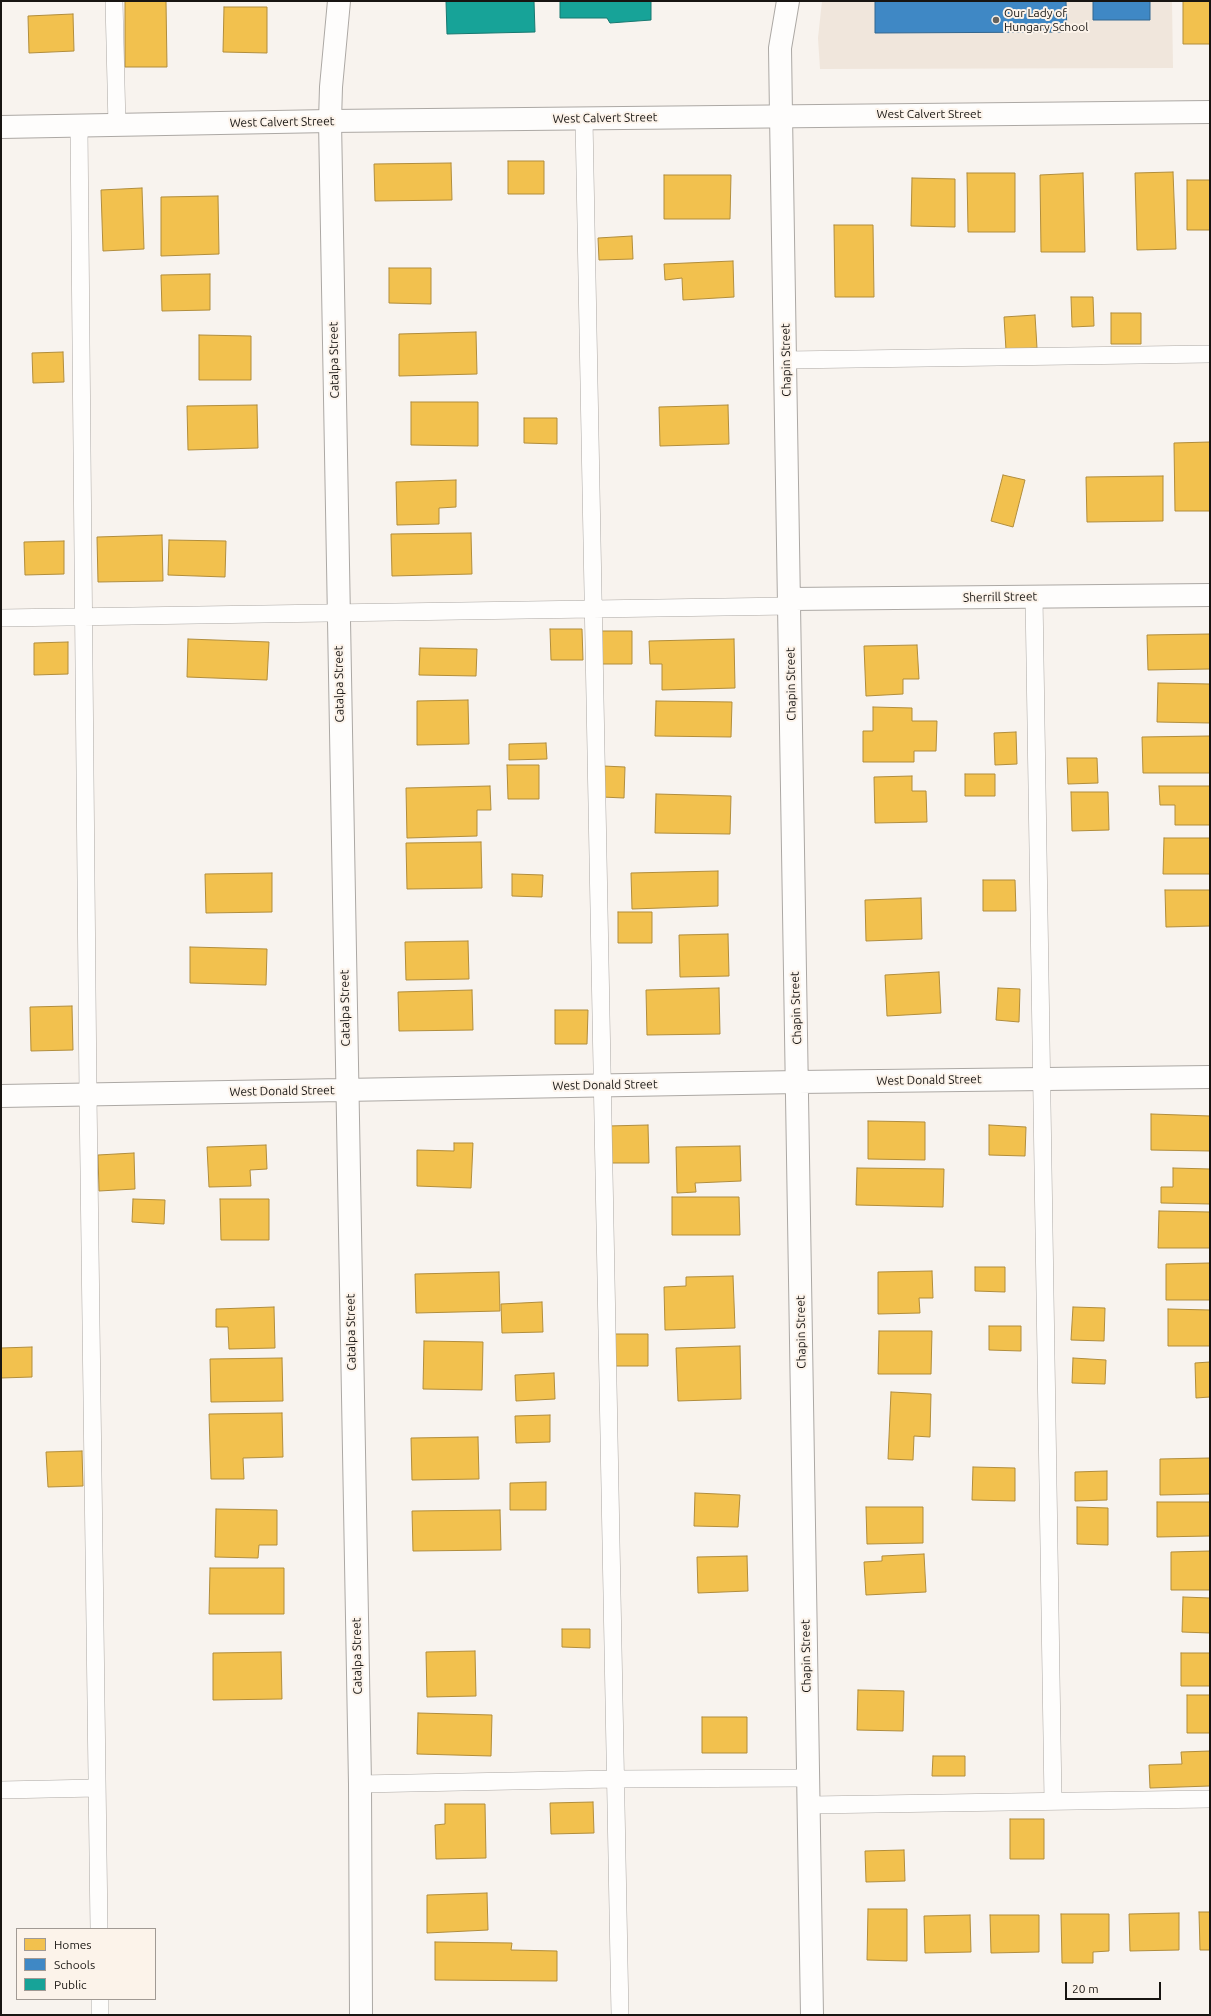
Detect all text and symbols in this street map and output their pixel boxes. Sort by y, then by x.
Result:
place label: Our Lady of Hungary School [1004,6,1088,34]
marker: Our Lady of Hungary School [991,15,1001,25]
street label: West Calvert Street [877,107,981,121]
street label: West Calvert Street [552,110,658,126]
street label: West Calvert Street [229,114,335,130]
street label: Catalpa Street [326,321,342,399]
street label: Chapin Street [778,323,794,397]
street label: Sherrill Street [963,589,1037,605]
street label: Catalpa Street [331,645,347,723]
street label: Chapin Street [783,647,799,721]
street label: Catalpa Street [337,969,353,1047]
street label: Chapin Street [788,971,804,1045]
street label: West Donald Street [876,1072,982,1088]
street label: West Donald Street [552,1077,658,1093]
street label: West Donald Street [229,1083,335,1099]
street label: Catalpa Street [343,1293,359,1371]
street label: Chapin Street [793,1295,809,1369]
street label: Catalpa Street [349,1617,365,1695]
street label: Chapin Street [798,1619,814,1693]
legend [16,1928,156,2000]
text: Homes [54,1938,92,1951]
text: Schools [54,1958,95,1971]
scale bar [1067,1974,1163,2000]
text: Public [54,1978,87,1991]
text: 20 m [1072,1982,1099,1995]

